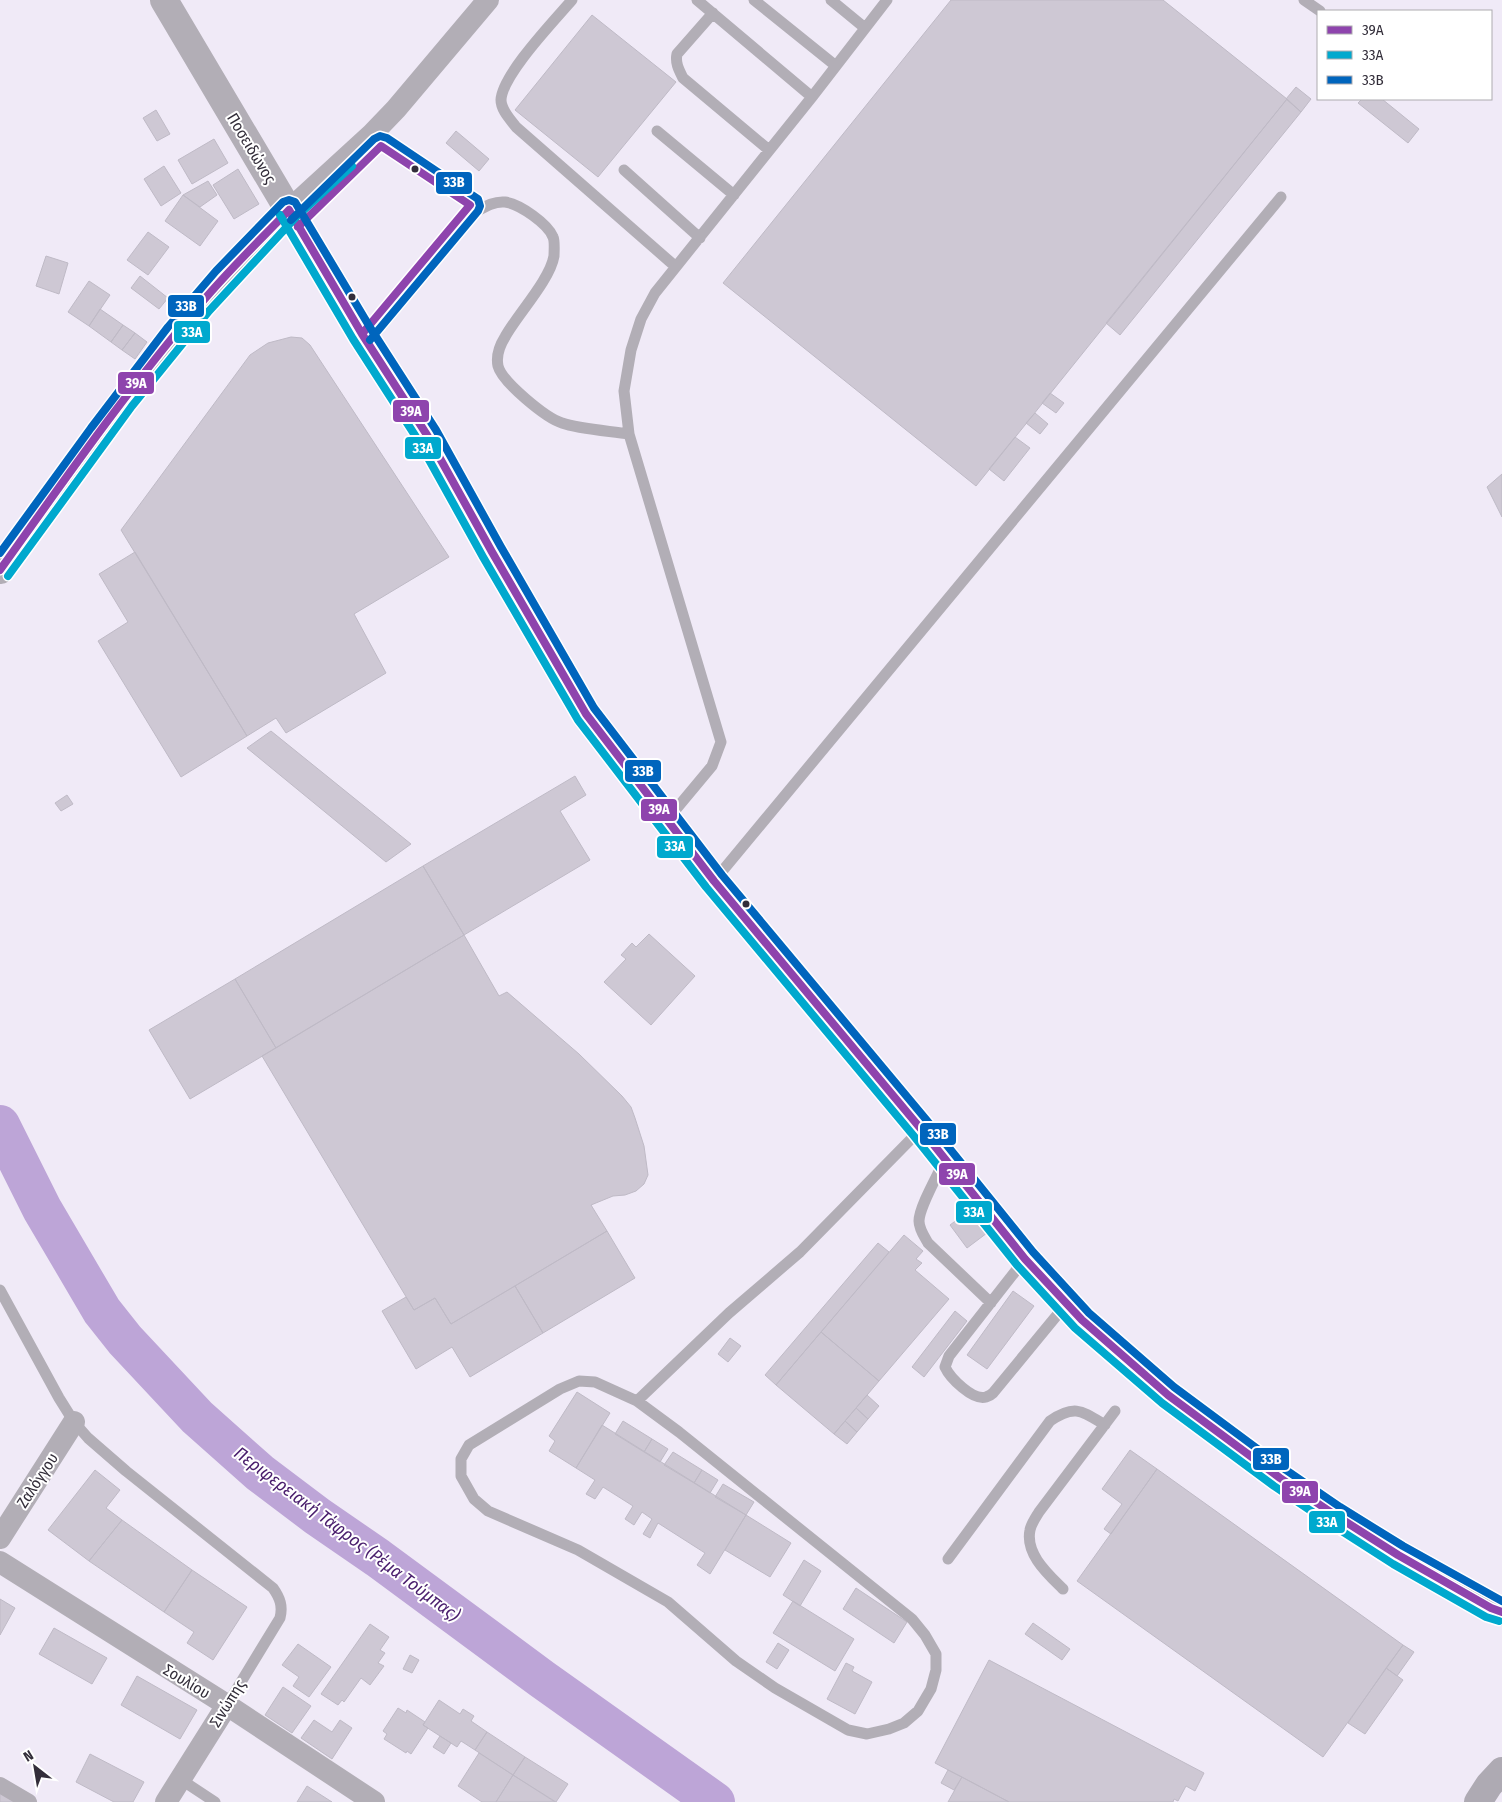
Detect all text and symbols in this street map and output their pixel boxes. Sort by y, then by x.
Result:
legend [1317,10,1492,100]
text: 39Α [1362,21,1384,39]
text: 33A [1362,46,1384,64]
text: 33Β [1362,71,1384,89]
street label: Ποσειδώνος [223,110,280,187]
unlabelled marker [410,164,420,174]
line badge: 33Β [435,171,473,195]
text: 33Β [442,174,465,191]
unlabelled marker [347,292,357,302]
line badge: 33Β [167,294,205,318]
text: 33Β [174,298,197,315]
line badge: 33A [173,320,211,344]
text: 33A [181,324,203,341]
line badge: 39Α [117,371,155,395]
text: 39Α [124,375,147,392]
line badge: 39Α [392,399,430,423]
text: 39Α [399,403,422,420]
line badge: 33A [404,436,442,460]
text: 33A [412,440,434,457]
line badge: 33Β [624,759,662,783]
text: 33Β [631,763,654,780]
line badge: 39Α [640,798,678,822]
text: 39Α [647,801,670,818]
line badge: 33A [656,835,694,859]
text: 33A [664,838,686,855]
unlabelled marker [741,899,751,909]
line badge: 33Β [919,1122,957,1146]
text: 33Β [926,1126,949,1143]
line badge: 39Α [938,1162,976,1186]
text: 39Α [945,1166,968,1183]
line badge: 33A [955,1200,993,1224]
text: 33A [963,1204,985,1221]
water label: Περιφερειακή Τάφρος (Ρέμα Τούμπας) [230,1442,464,1626]
line badge: 33Β [1252,1447,1290,1471]
street label: Ζαλόγγου [13,1449,62,1511]
text: 33Β [1259,1451,1282,1468]
line badge: 39Α [1281,1480,1319,1504]
text: 39Α [1288,1483,1311,1500]
line badge: 33A [1308,1510,1346,1534]
text: 33A [1316,1514,1338,1531]
street label: Σουλίου [160,1660,214,1703]
street label: Σινώπης [205,1676,250,1731]
north arrow [10,1742,60,1792]
text: N [21,1747,37,1766]

